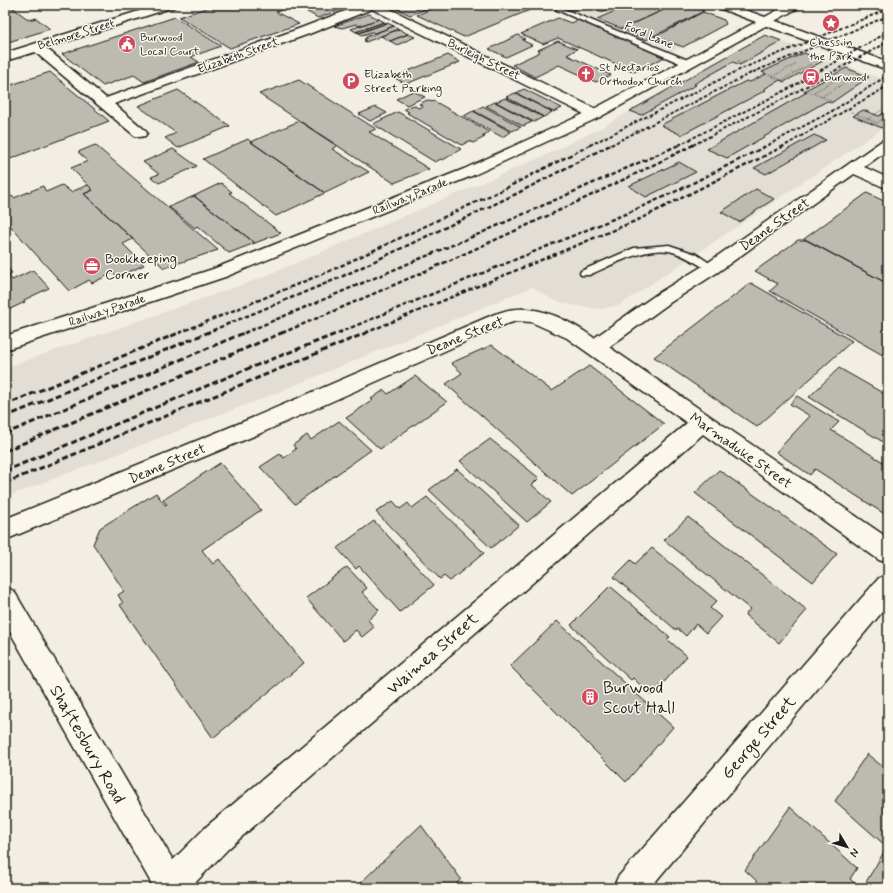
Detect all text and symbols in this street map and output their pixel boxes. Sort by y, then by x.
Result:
place icon: Chess in the Park [821,13,841,33]
street label: Belmore Street [36,15,117,54]
street label: Ford Lane [622,19,675,53]
place label: Burwood Local Court [140,30,199,60]
public building icon: Burwood Local Court [117,34,137,54]
street label: Elizabeth Street [195,34,281,78]
street label: Burleigh Street [445,35,523,84]
place label: Chess in the Park [809,35,853,65]
place label: St Nectarios Orthodox Church [599,60,683,90]
church icon: St Nectarios Orthodox Church [576,64,596,84]
place label: Elizabeth Street Parking [364,67,442,97]
station icon: Burwood [801,67,821,87]
place label: Burwood [824,70,867,86]
parking icon: Elizabeth Street Parking [341,71,361,91]
street label: Railway Parade [370,174,451,219]
street label: Deane Street [736,194,813,256]
place label: Bookkeeping Corner [105,250,177,284]
office icon: Bookkeeping Corner [82,256,102,276]
street label: Railway Parade [67,291,148,331]
street label: Deane Street [424,312,507,360]
street label: Marmaduke Street [686,409,795,493]
street label: Deane Street [126,440,209,488]
street label: Waimea Street [382,608,483,700]
place label: Burwood Scout Hall [603,677,675,719]
street label: Shaftesbury Road [44,681,130,808]
building icon: Burwood Scout Hall [580,687,600,707]
street label: George Street [717,691,802,785]
north arrow [827,827,867,867]
text: N [846,845,862,860]

